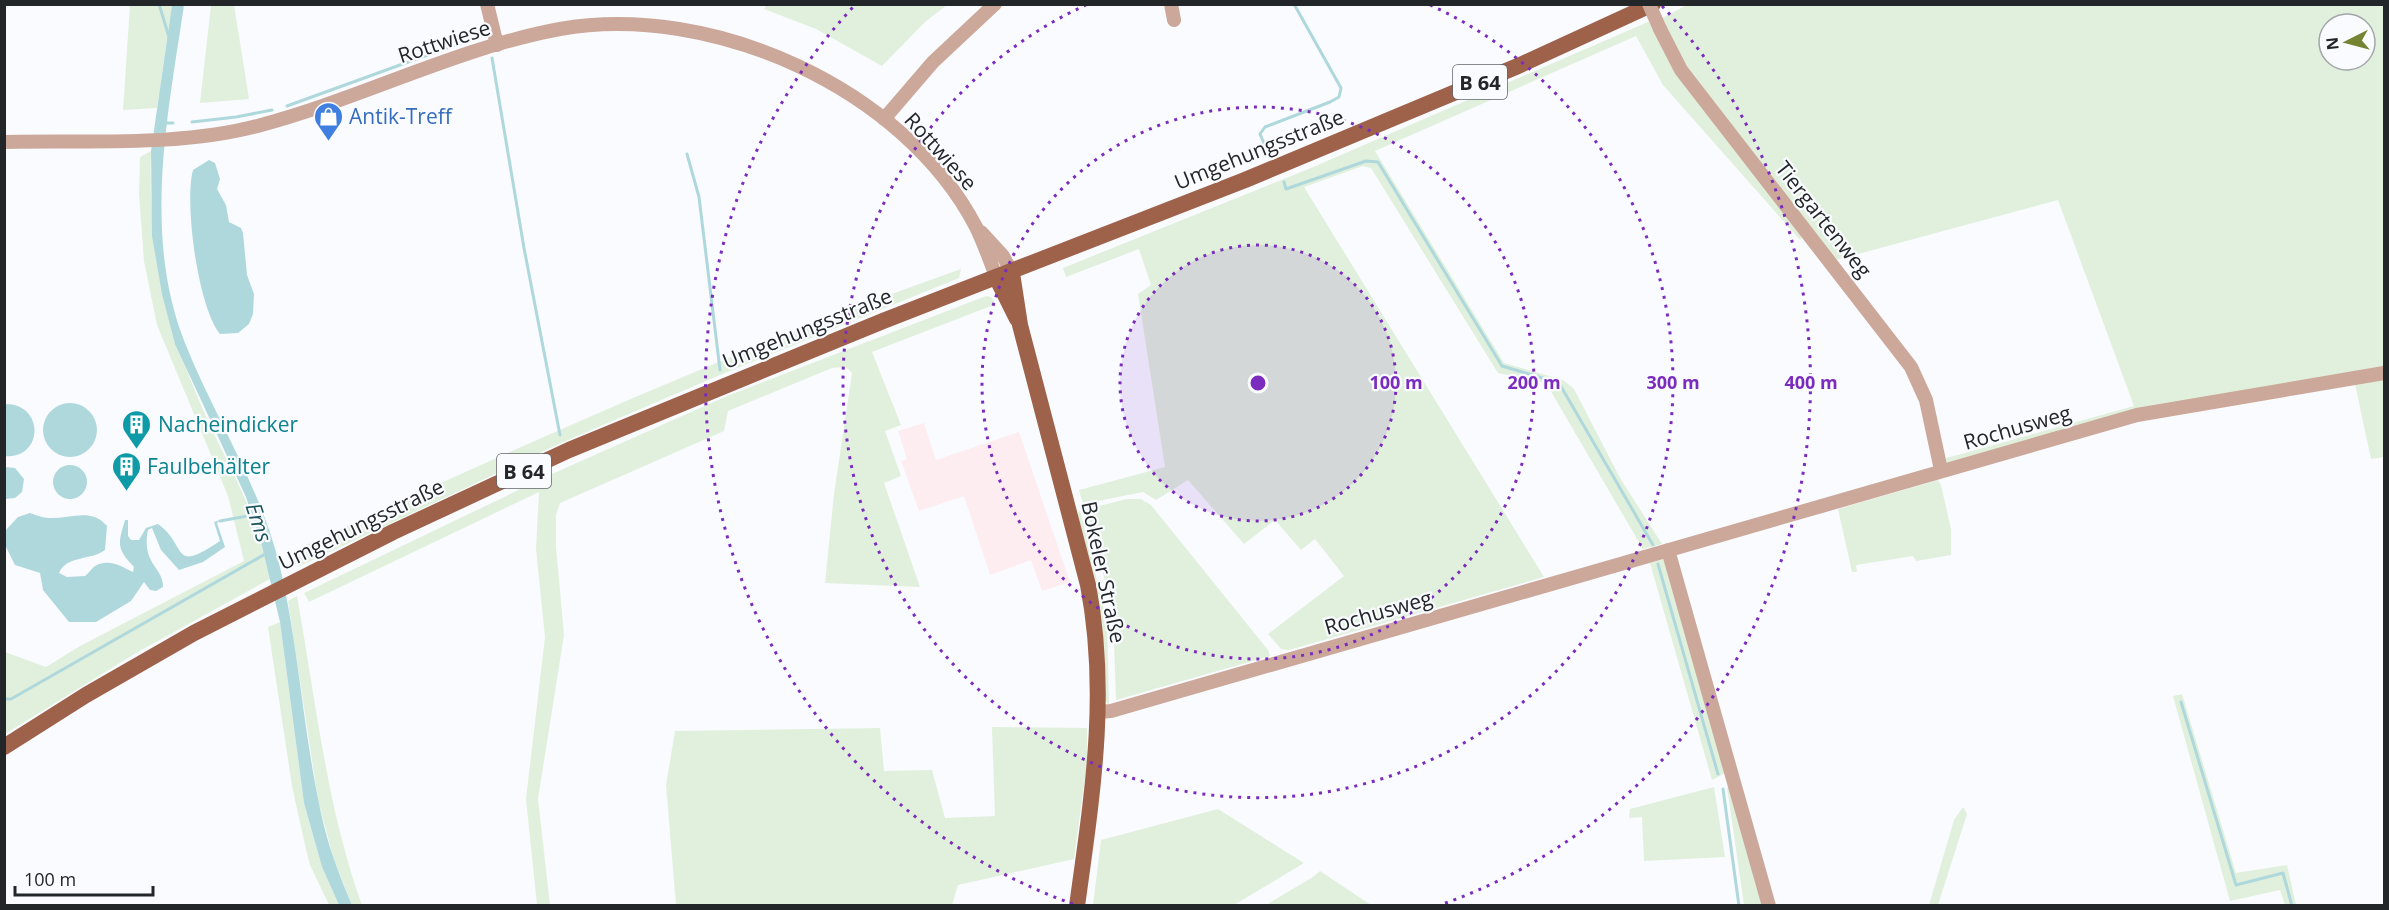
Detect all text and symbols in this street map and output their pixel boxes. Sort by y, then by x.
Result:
north arrow [2317,12,2377,72]
street label: Rottwiese [394,13,494,69]
text: N [2320,36,2344,51]
road number: B 64 [1453,65,1507,99]
shop icon: Antik-Treff [312,100,344,142]
place label: Antik-Treff [349,102,454,130]
street label: Umgehungsstraße [1170,102,1348,196]
street label: Rottwiese [899,106,983,196]
street label: Tiergartenweg [1770,155,1878,283]
street label: Umgehungsstraße [718,281,896,375]
text: 100 m [1369,370,1423,394]
text: 200 m [1507,370,1561,394]
text: 300 m [1646,370,1700,394]
text: 400 m [1784,370,1838,394]
centre of rings [1248,373,1268,393]
street label: Rochusweg [1960,398,2074,456]
building icon: Nacheindicker [121,408,153,450]
place label: Nacheindicker [158,410,298,438]
building icon: Faulbehälter [110,450,142,492]
place label: Faulbehälter [147,452,270,480]
road number: B 64 [497,454,551,488]
street label: Umgehungsstraße [274,472,448,576]
water label: Ems [240,498,281,546]
street label: Bokeler Straße [1075,499,1133,645]
street label: Rochusweg [1321,583,1435,641]
scale bar [15,859,153,897]
text: 100 m [24,867,76,891]

